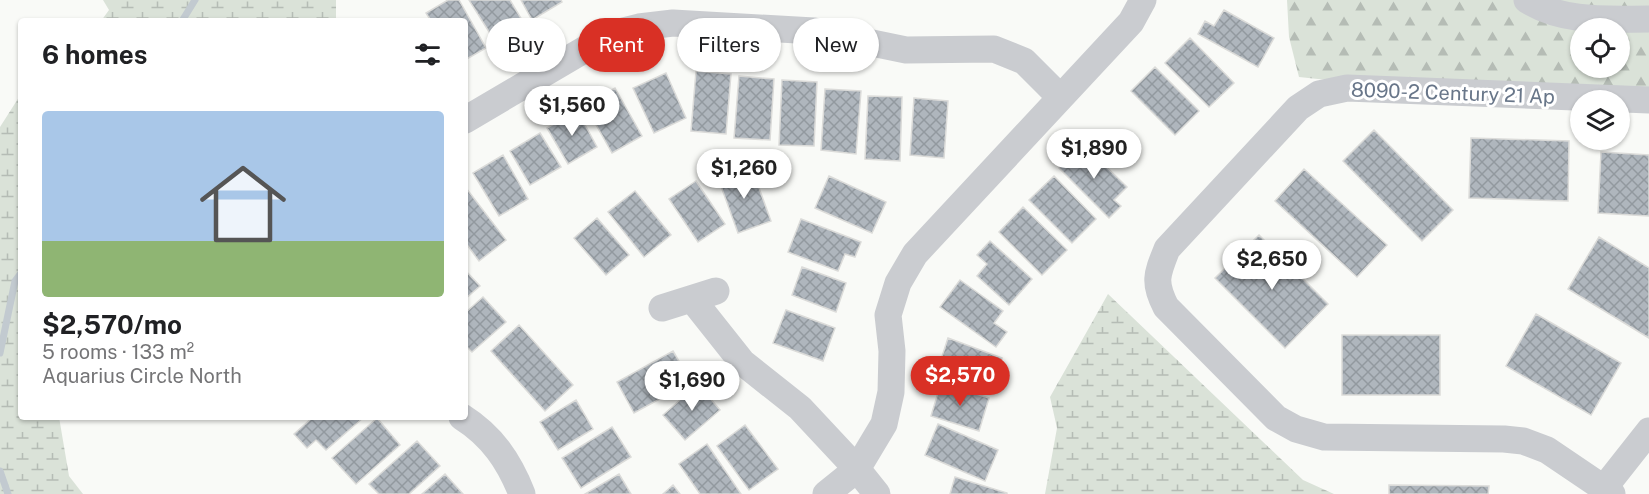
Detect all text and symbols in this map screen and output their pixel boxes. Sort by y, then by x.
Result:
chip: Buy [486,18,566,72]
chip: Rent [578,18,665,72]
chip: Filters [677,18,781,72]
chip: New [793,18,879,72]
map controls [1570,18,1630,150]
button: locate [1570,18,1630,78]
icon: filters [411,38,444,71]
text: 6 homes [42,39,147,70]
street label: 8090-2 Century 21 Ap [1351,77,1555,109]
pin: $1,560 [523,86,621,137]
button: layers [1570,90,1630,150]
text: $1,560 [538,93,606,117]
pin: $1,890 [1045,129,1143,180]
text: $1,890 [1060,136,1128,160]
pin: $1,260 [695,149,793,200]
icon: home [189,150,297,258]
text: $1,260 [711,156,777,180]
pin: $2,650 [1223,240,1321,291]
text: $2,650 [1236,247,1308,271]
text: $2,570/mo [42,309,182,340]
text: 5 rooms · 133 m² [42,340,194,364]
pin: $2,570 [911,356,1009,407]
pin: $1,690 [643,361,741,412]
text: $2,570 [925,363,995,387]
text: Aquarius Circle North [42,364,242,388]
text: $1,690 [659,368,725,392]

